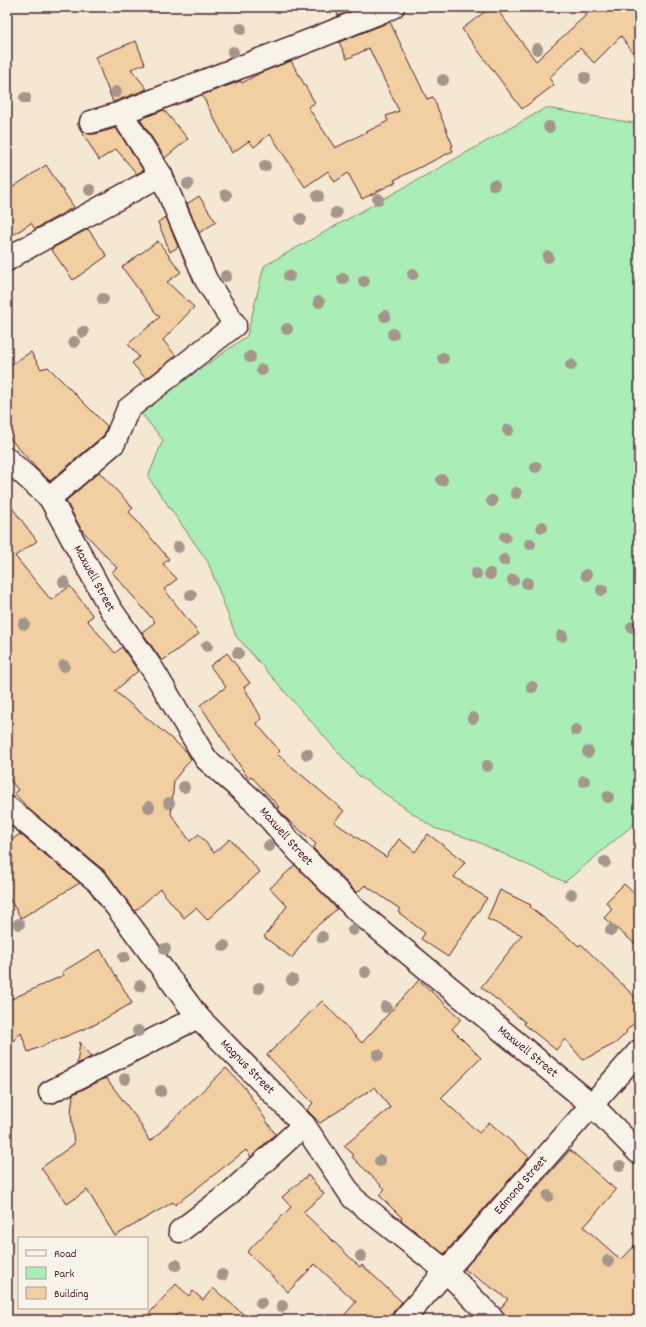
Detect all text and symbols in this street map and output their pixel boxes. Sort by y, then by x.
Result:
street label: Maxwell Street [68,542,120,616]
street label: Maxwell Street [254,803,318,871]
street label: Maxwell Street [493,1021,562,1083]
street label: Magnus Street [215,1035,279,1099]
street label: Edmond Street [490,1151,553,1219]
legend [18,1237,148,1309]
text: Road [54,1246,76,1263]
text: Park [54,1266,75,1283]
text: Building [54,1286,89,1303]

